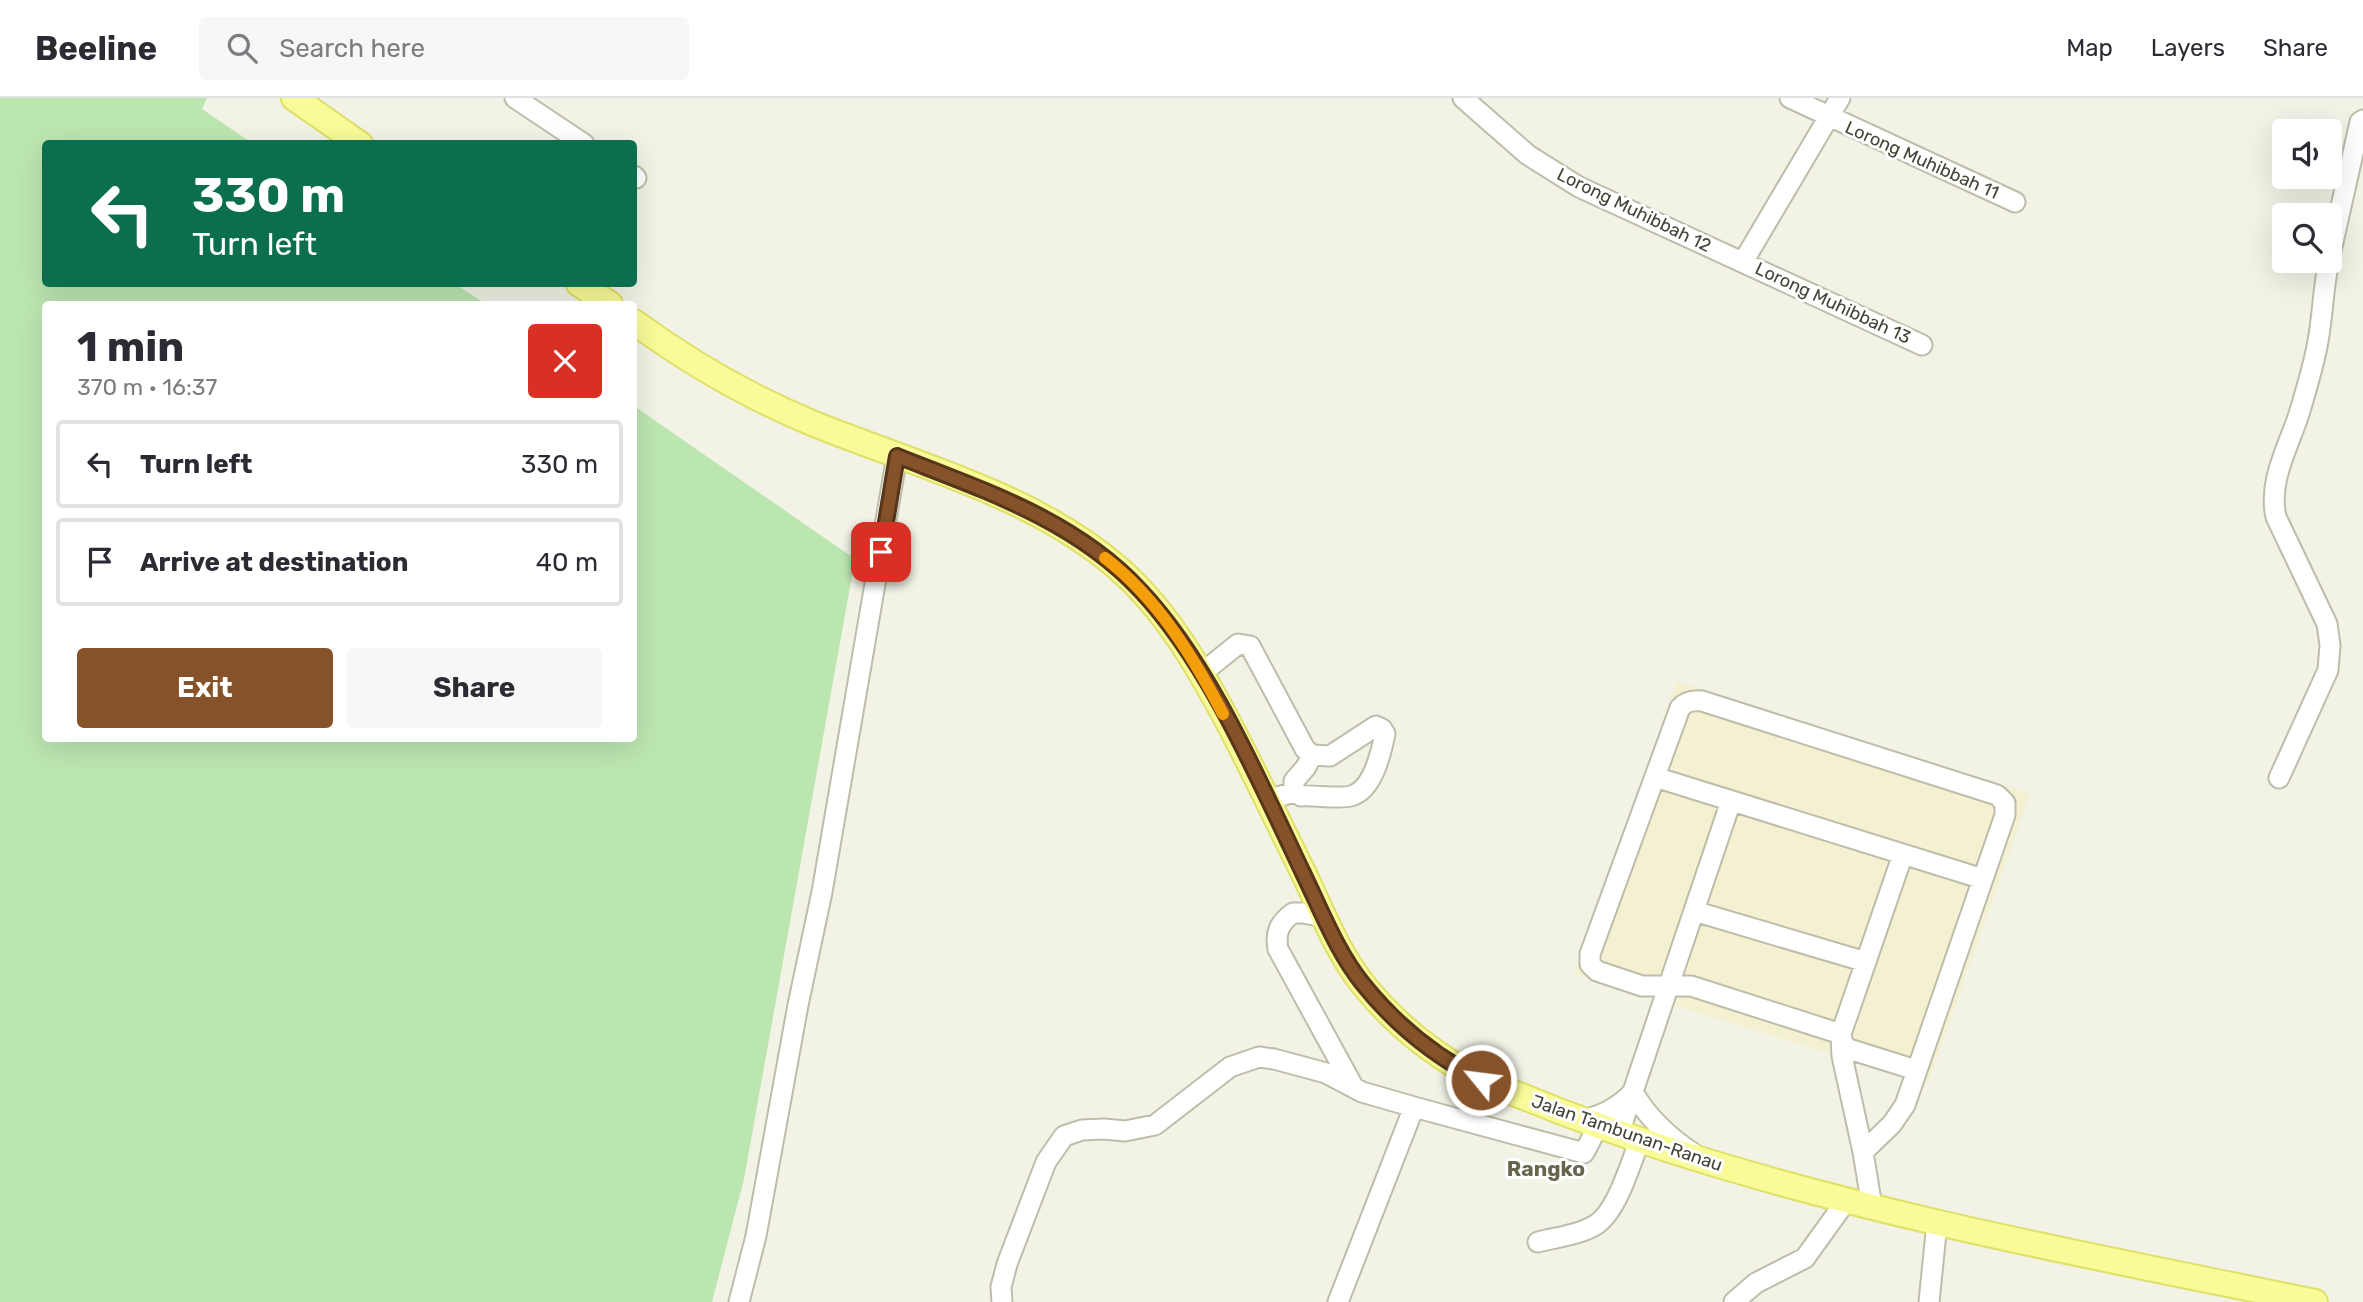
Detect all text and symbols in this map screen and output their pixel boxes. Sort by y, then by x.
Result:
search box [199,17,689,80]
text: Beeline [35,29,157,68]
icon: search [223,29,261,67]
text: Search here [279,33,425,64]
text: Map [2066,34,2113,62]
text: Layers [2151,34,2225,62]
text: Share [2263,34,2328,62]
street label: Lorong Muhibbah 11 [1842,116,2002,204]
map controls [2272,119,2342,273]
button: sound [2272,119,2342,189]
street label: Lorong Muhibbah 12 [1553,163,1715,257]
text: 330 m [192,166,345,224]
icon: left [77,168,168,259]
button: search [2272,203,2342,273]
text: Turn left [192,225,317,263]
street label: Lorong Muhibbah 13 [1752,257,1914,349]
text: 1 min [77,322,184,372]
button: close [528,324,602,398]
text: 370 m · 16:37 [77,373,217,401]
icon: left [81,445,119,483]
text: Turn left [140,449,252,480]
text: 330 m [521,449,598,480]
pin [851,522,911,582]
icon: arrive [862,533,900,571]
icon: arrive [81,543,119,581]
text: Arrive at destination [140,547,408,578]
text: 40 m [536,547,598,578]
button: Exit [77,648,333,728]
button: Share [347,648,602,728]
position arrow [1444,1043,1518,1117]
street label: Jalan Tambunan-Ranau [1529,1090,1725,1176]
district label: Rangko [1507,1156,1585,1181]

